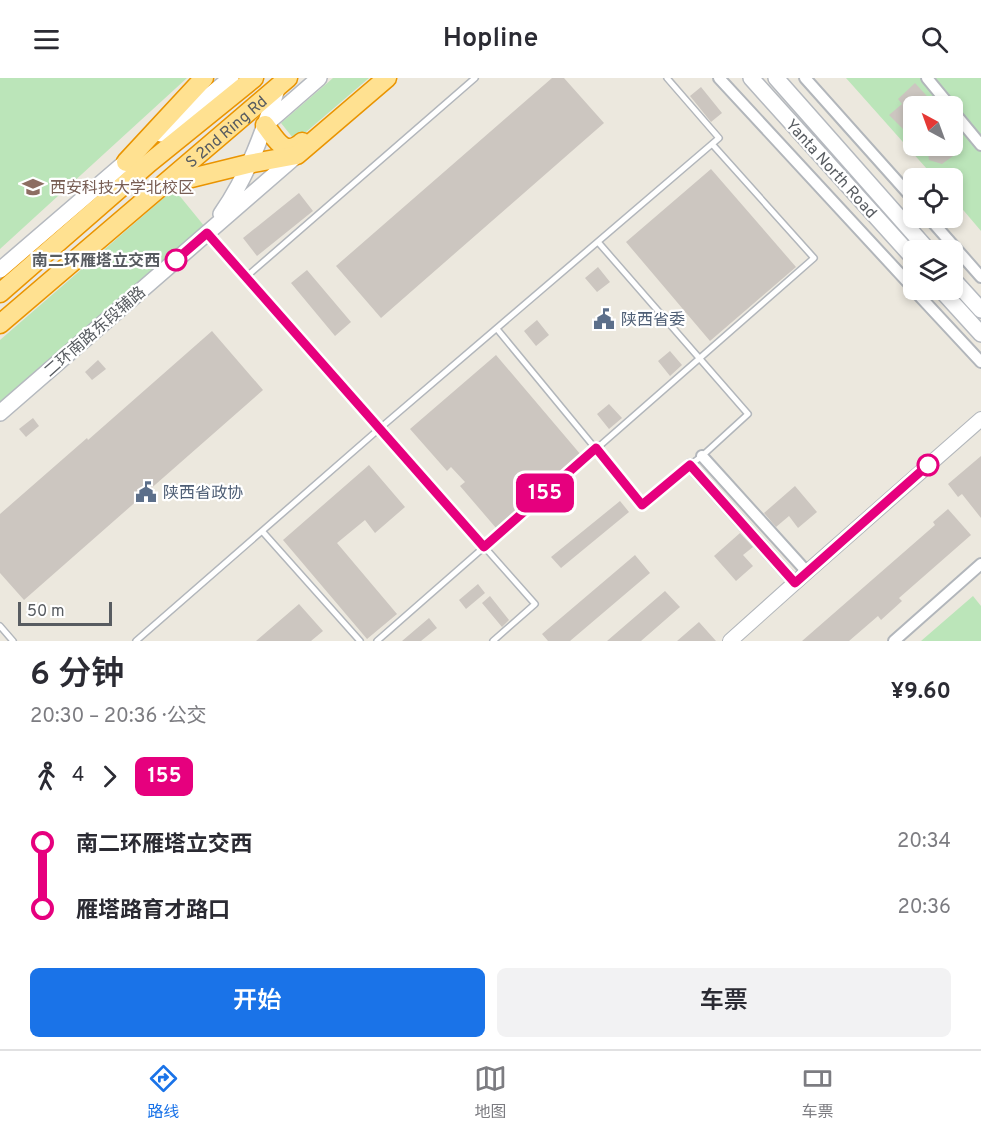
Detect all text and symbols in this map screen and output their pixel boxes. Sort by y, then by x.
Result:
text: Hopline [443,22,538,56]
icon: menu [30,23,63,56]
icon: search [918,23,951,56]
street label: S 2nd Ring Rd [182,92,272,173]
north arrow [903,96,963,156]
map controls [903,96,963,300]
street label: Yanta North Road [781,116,880,223]
button: locate [903,168,963,228]
school or university icon: 西安科技大学北校区 [21,175,45,199]
place label: 西安科技大学北校区 [50,179,194,199]
button: layers [903,240,963,300]
marker: 南二环雁塔立交西 [165,249,187,271]
place label: 南二环雁塔立交西 [32,251,160,272]
street label: 二环南路东段辅路 [40,283,150,382]
public building icon: 陕西省委 [592,307,616,331]
place label: 陕西省委 [621,311,685,331]
unlabelled marker [917,454,939,476]
line badge: 155 [510,474,580,512]
public building icon: 陕西省政协 [134,480,158,504]
text: 155 [528,480,562,507]
place label: 陕西省政协 [163,484,243,504]
scale bar [18,599,112,626]
text: 50 m [27,602,65,622]
text: 6 分钟 [30,655,124,697]
text: ¥9.60 [891,679,951,706]
text: 20:30 – 20:36 · 公交 [30,704,207,730]
icon: walk [30,760,63,793]
icon: forward [93,760,126,793]
text: 4 [72,763,84,789]
text: 155 [147,763,181,790]
text: 20:34 [897,829,951,855]
text: 南二环雁塔立交西 [76,832,252,859]
text: 20:36 [897,895,951,921]
text: 雁塔路育才路口 [76,898,230,925]
button: 开始 [30,968,485,1037]
button: 车票 [497,968,951,1037]
tab: 路线 [147,1062,180,1123]
tab: 地图 [474,1062,507,1123]
tab: 车票 [801,1062,834,1123]

